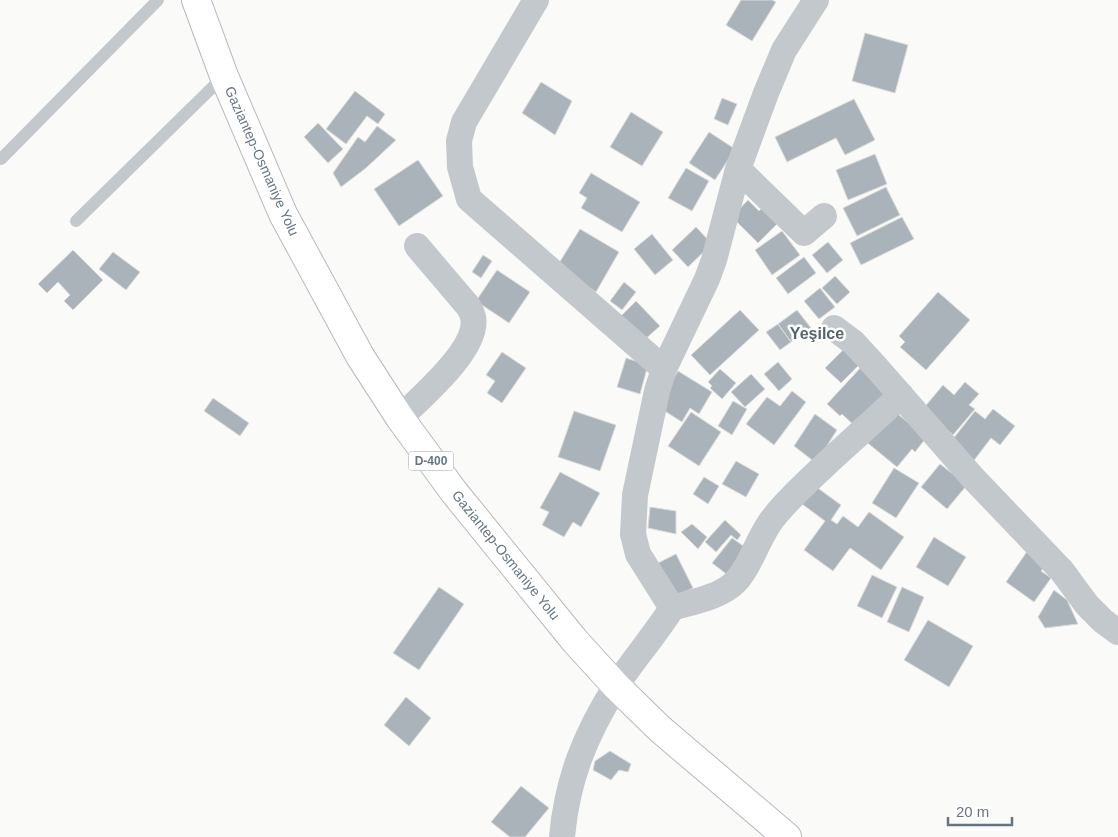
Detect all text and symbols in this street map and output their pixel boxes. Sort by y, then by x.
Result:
street label: Gaziantep-Osmaniye Yolu [222,84,302,238]
district label: Yeşilce [790,325,844,342]
road number: D-400 [408,452,454,471]
street label: Gaziantep-Osmaniye Yolu [449,487,563,623]
scale bar [948,794,1012,826]
text: 20 m [956,803,989,820]

